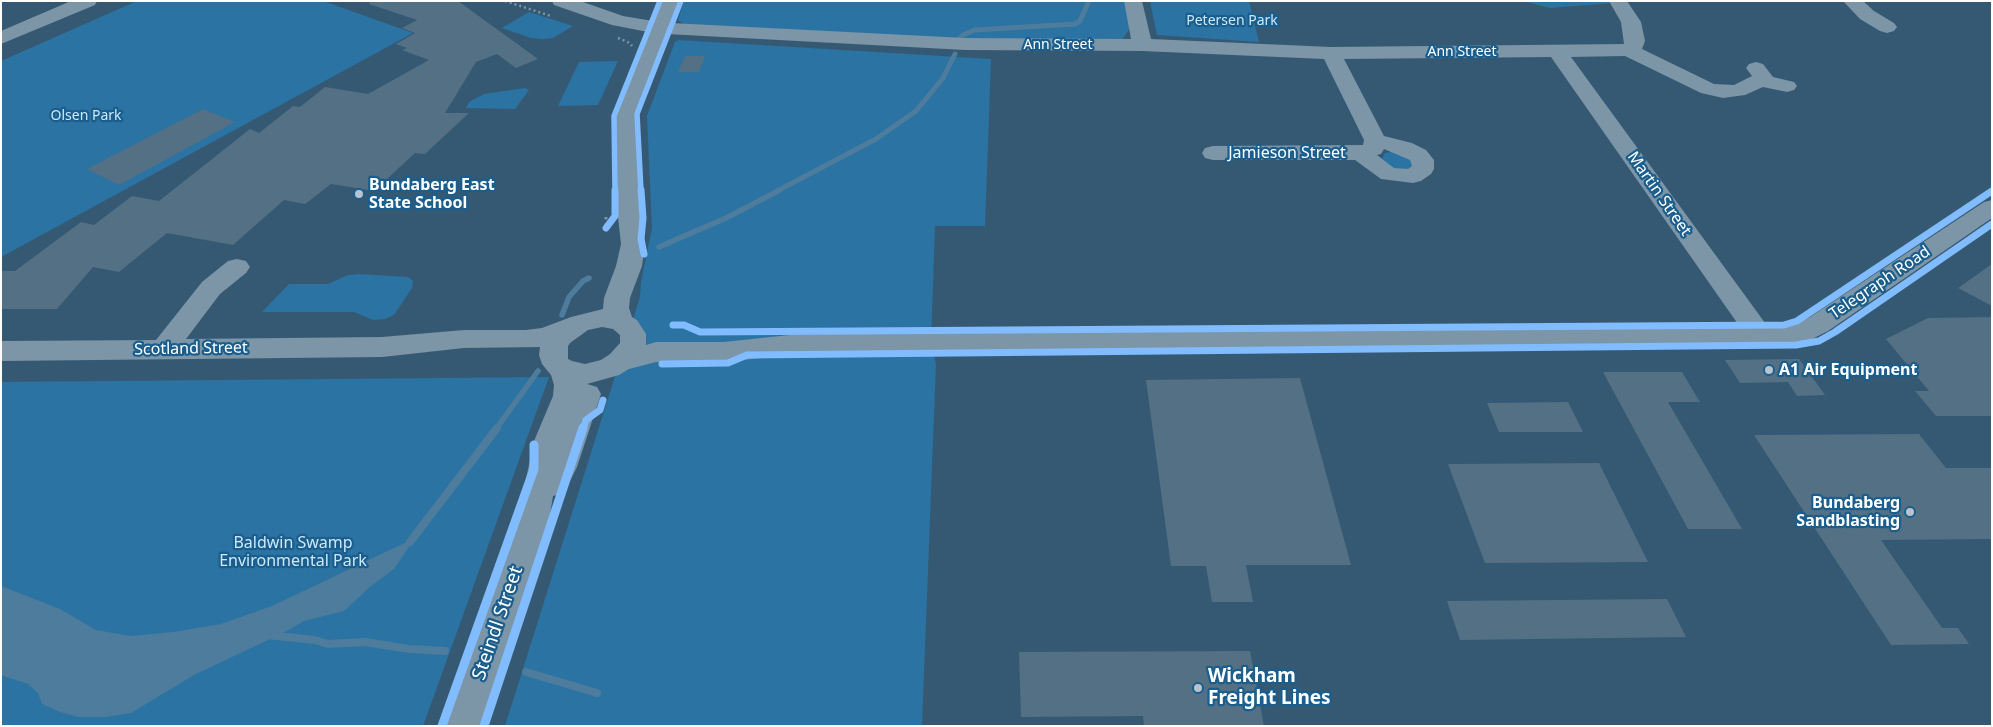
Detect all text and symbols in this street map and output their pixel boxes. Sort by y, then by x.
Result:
park label: Petersen Park [1186,13,1278,29]
street label: Ann Street [1024,37,1092,53]
street label: Ann Street [1428,44,1496,60]
park label: Olsen Park [50,108,122,124]
street label: Jamieson Street [1228,143,1346,163]
street label: Martin Street [1623,148,1695,240]
place label: Bundaberg East State School [369,175,495,213]
marker: Bundaberg East State School [353,188,365,200]
street label: Telegraph Road [1826,242,1934,324]
street label: Scotland Street [134,338,248,360]
place label: A1 Air Equipment [1779,360,1917,380]
marker: A1 Air Equipment [1763,364,1775,376]
place label: Bundaberg Sandblasting [1796,493,1900,531]
marker: Bundaberg Sandblasting [1904,506,1916,518]
park label: Baldwin Swamp Environmental Park [219,533,367,571]
street label: Steindl Street [468,563,528,683]
place label: Wickham Freight Lines [1208,666,1331,710]
marker: Wickham Freight Lines [1192,682,1204,694]

